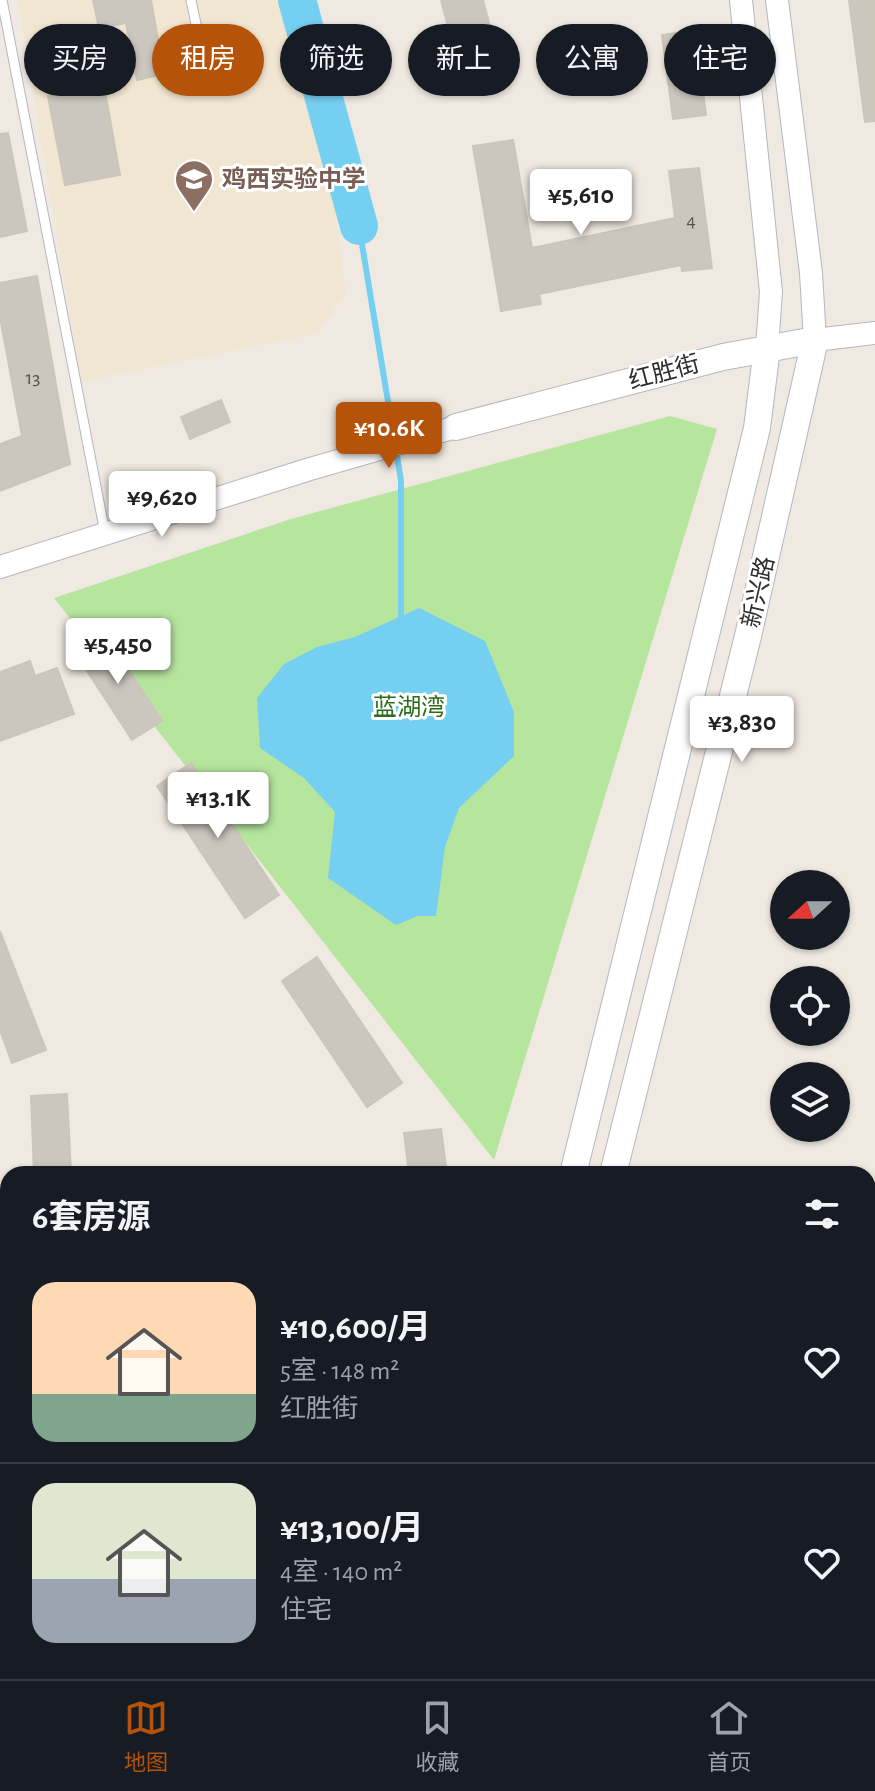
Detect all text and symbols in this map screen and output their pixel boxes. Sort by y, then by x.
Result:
chip: 买房 [24,24,136,96]
chip: 租房 [152,24,264,96]
chip: 筛选 [280,24,392,96]
chip: 新上 [408,24,520,96]
chip: 公寓 [536,24,648,96]
chip: 住宅 [664,24,776,96]
school or university icon: 鸡西实验中学 [173,158,215,213]
place label: 鸡西实验中学 [222,166,366,192]
pin: ¥5,610 [516,169,646,237]
text: ¥5,610 [548,182,614,208]
house number: 4 [686,211,696,231]
street label: 红胜街 [626,350,702,394]
house number: 13 [25,368,41,388]
pin: ¥10.6K [324,402,454,470]
text: ¥10.6K [354,415,424,441]
pin: ¥9,620 [97,471,227,539]
text: ¥9,620 [127,484,197,510]
street label: 新兴路 [737,554,779,630]
pin: ¥5,450 [53,618,183,686]
text: ¥5,450 [84,631,152,657]
park label: 蓝湖湾 [373,694,445,720]
pin: ¥3,830 [677,696,807,764]
text: ¥3,830 [708,709,776,735]
pin: ¥13.1K [153,772,283,840]
text: ¥13.1K [186,785,250,811]
north arrow [770,870,850,950]
map controls [770,870,850,1142]
button: locate [770,966,850,1046]
button: layers [770,1062,850,1142]
icon: filters [800,1192,844,1236]
text: 6套房源 [32,1201,150,1235]
text: ¥10,600/月 [280,1311,431,1345]
icon: home [96,1314,192,1410]
icon: heart [800,1340,844,1384]
text: 5室 · 148 m² [280,1358,399,1384]
text: 红胜街 [280,1396,358,1422]
text: ¥13,100/月 [280,1512,424,1546]
icon: home [96,1515,192,1611]
icon: heart [800,1541,844,1585]
text: 4室 · 140 m² [280,1559,402,1585]
text: 住宅 [280,1597,332,1623]
tab: 地图 [124,1696,168,1776]
tab: 收藏 [415,1696,459,1776]
tab: 首页 [707,1696,751,1776]

